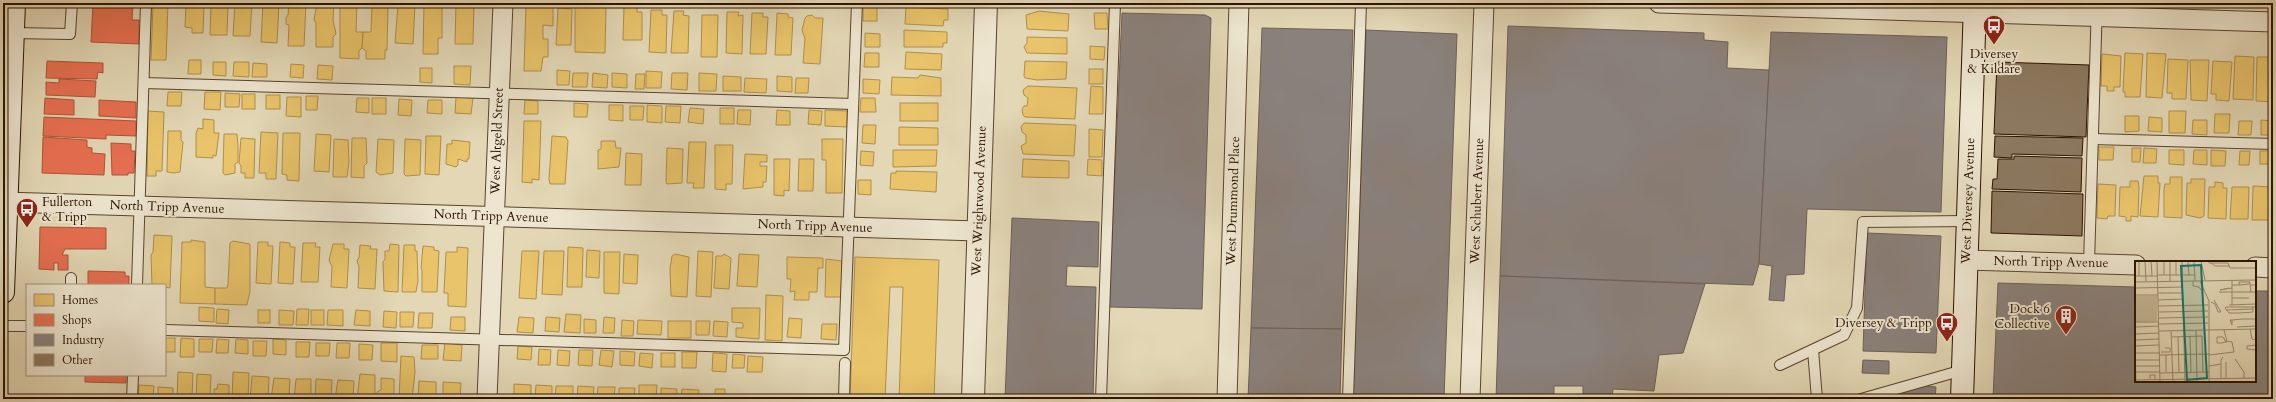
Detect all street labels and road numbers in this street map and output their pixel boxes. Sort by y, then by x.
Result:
street label: West Altgeld Street [486,87,508,196]
street label: West Wrightwood Avenue [967,125,991,278]
street label: West Drummond Place [1222,136,1244,267]
street label: West Schubert Avenue [1466,137,1488,265]
street label: West Diversey Avenue [1957,137,1979,265]
street label: North Tripp Avenue [109,196,225,218]
street label: North Tripp Avenue [433,205,549,227]
street label: North Tripp Avenue [757,215,873,237]
street label: North Tripp Avenue [1993,252,2109,272]

